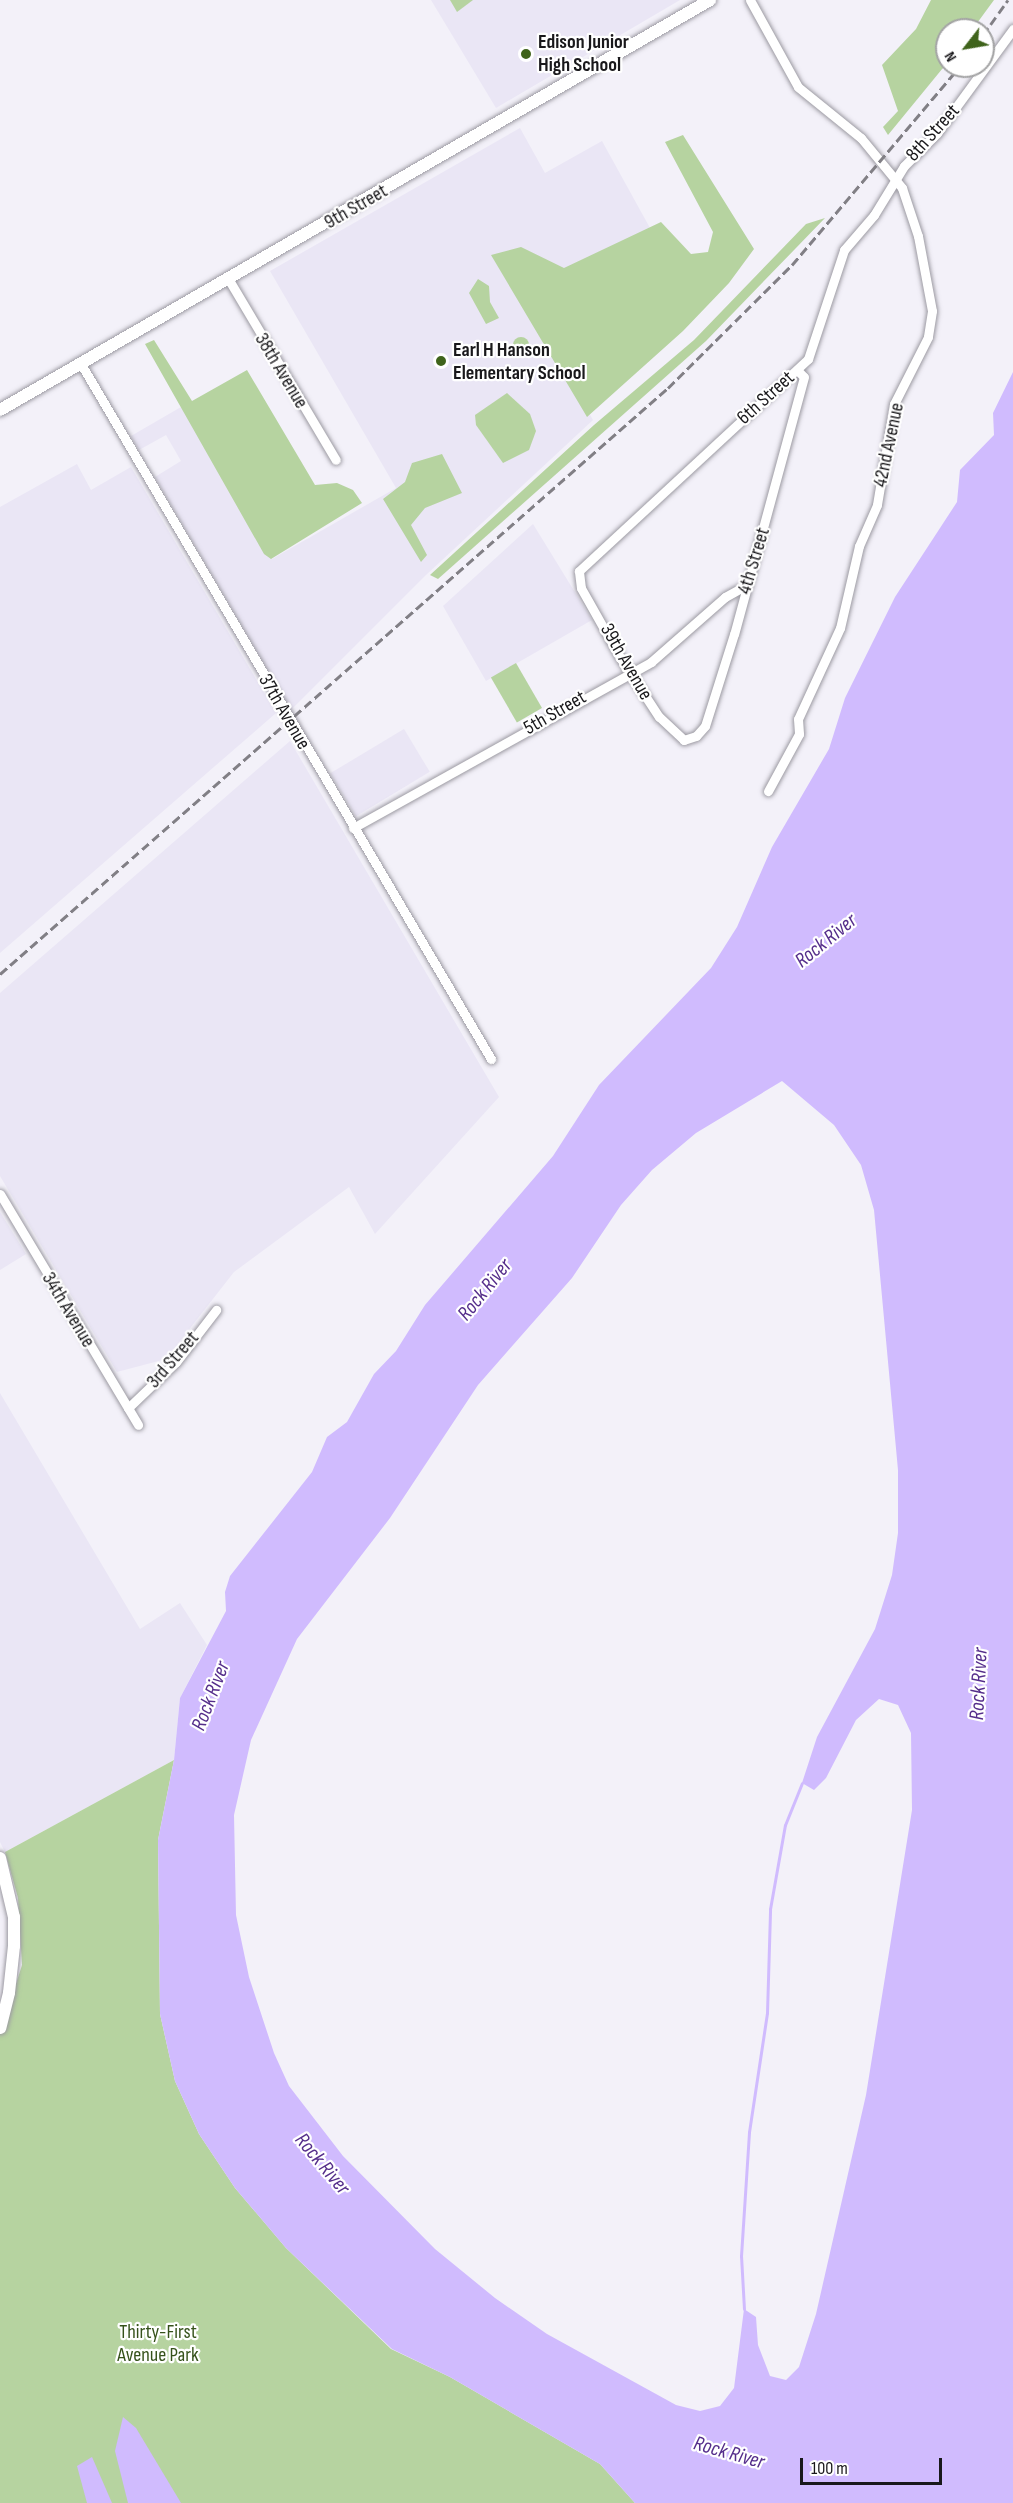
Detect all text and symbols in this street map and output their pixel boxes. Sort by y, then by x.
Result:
north arrow [935,18,995,78]
place label: Edison Junior High School [538,30,629,77]
marker: Edison Junior High School [519,47,533,61]
text: N [941,48,961,65]
street label: 8th Street [901,99,965,167]
street label: 9th Street [320,179,392,235]
street label: 38th Avenue [249,329,313,413]
place label: Earl H Hanson Elementary School [453,338,586,385]
marker: Earl H Hanson Elementary School [434,354,448,368]
street label: 6th Street [732,366,800,430]
street label: 42nd Avenue [868,401,910,489]
street label: 4th Street [733,525,775,597]
street label: 39th Avenue [595,620,657,704]
street label: 37th Avenue [253,670,315,754]
street label: 5th Street [520,686,590,740]
water label: Rock River [790,908,862,974]
water label: Rock River [452,1254,518,1326]
street label: 34th Avenue [36,1268,100,1352]
street label: 3rd Street [142,1327,204,1393]
water label: Rock River [965,1647,993,1721]
water label: Rock River [186,1658,236,1734]
water label: Rock River [289,2128,355,2200]
park label: Thirty-First Avenue Park [117,2321,199,2368]
water label: Rock River [691,2431,767,2475]
scale bar [803,2446,946,2484]
text: 100 m [811,2458,848,2479]

